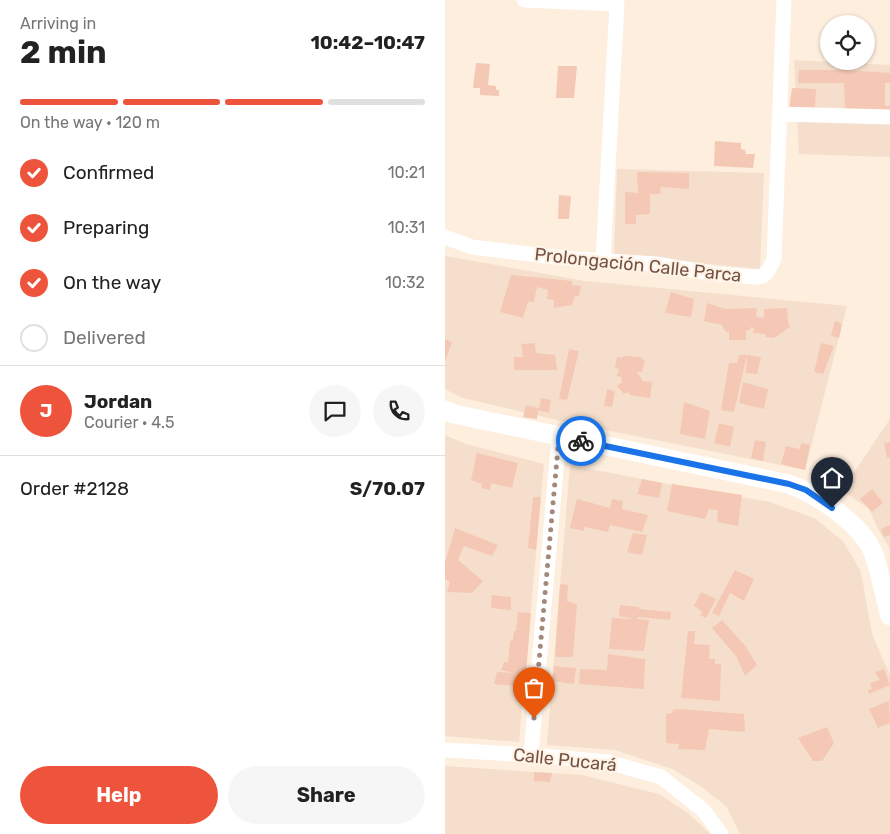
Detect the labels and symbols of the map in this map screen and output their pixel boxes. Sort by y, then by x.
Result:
street label: Prolongación Calle Parca [534,243,742,287]
courier [556,416,606,466]
pin [811,457,853,508]
pin [513,667,555,718]
street label: Calle Pucará [512,744,618,776]

